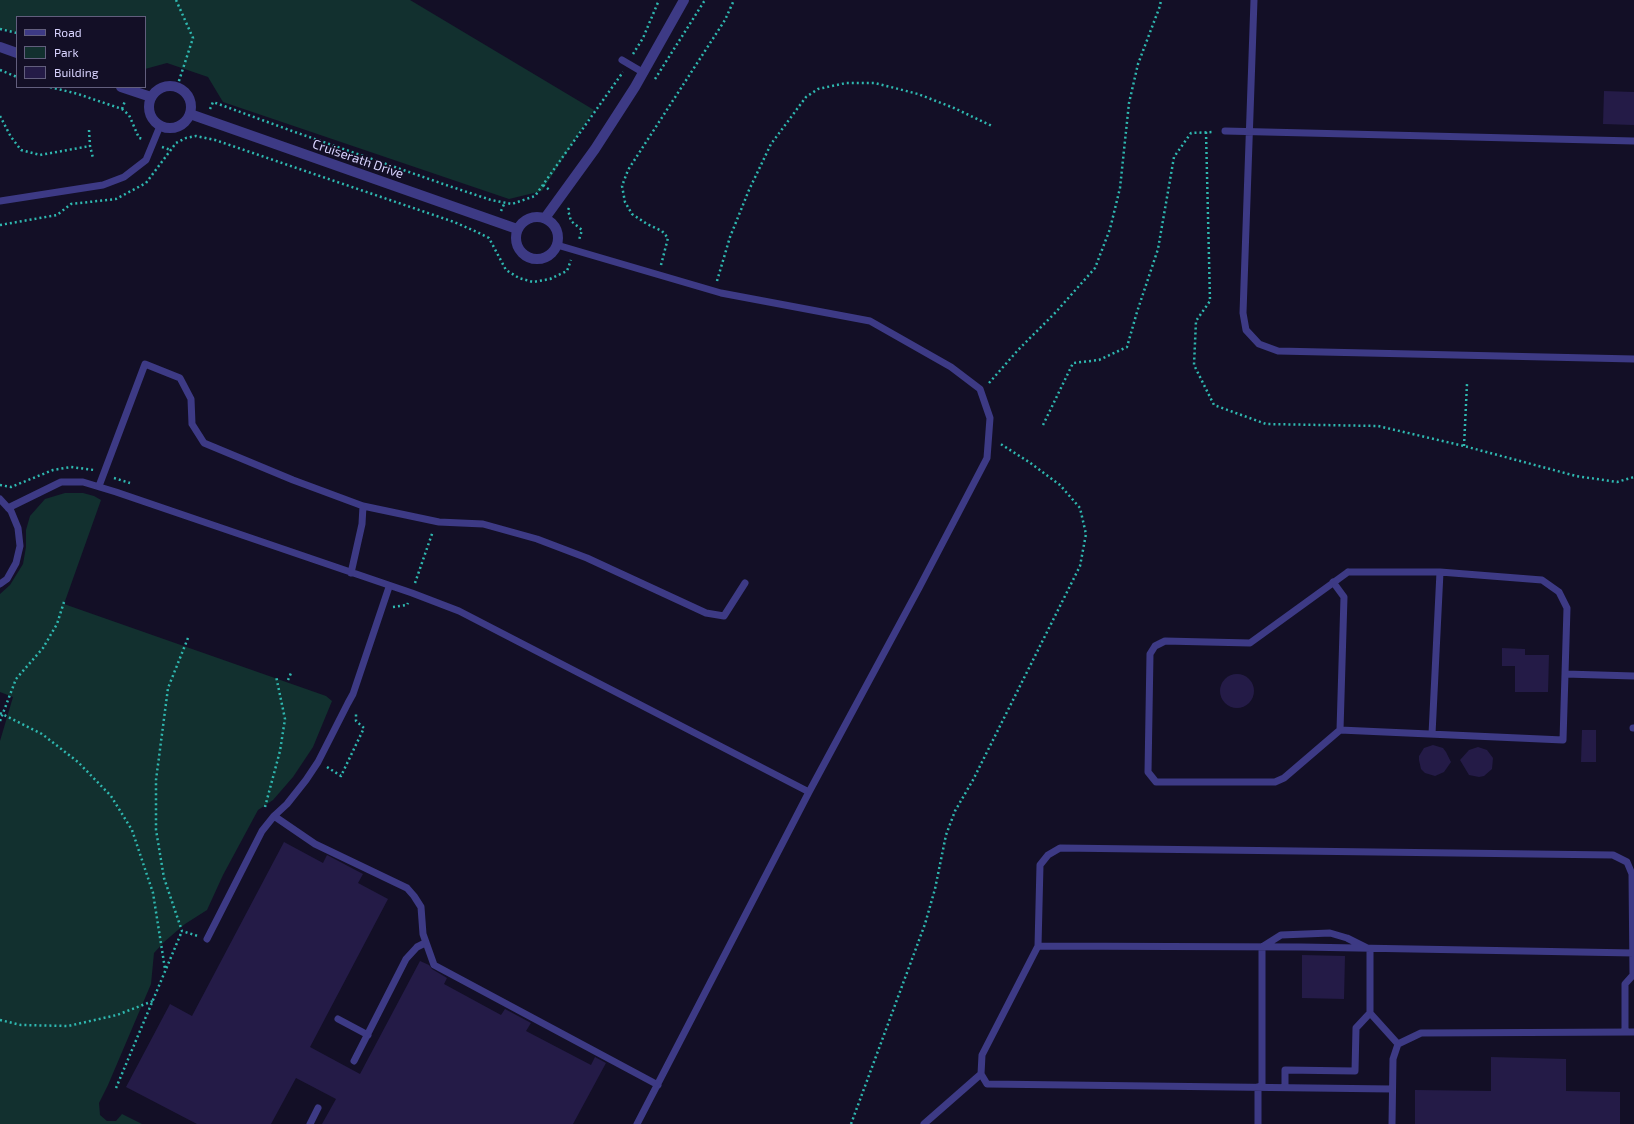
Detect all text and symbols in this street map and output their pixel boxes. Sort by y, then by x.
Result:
legend [16,16,146,88]
text: Road [54,25,82,39]
text: Park [54,45,79,59]
text: Building [54,65,98,79]
street label: Cruiserath Drive [310,136,406,182]

